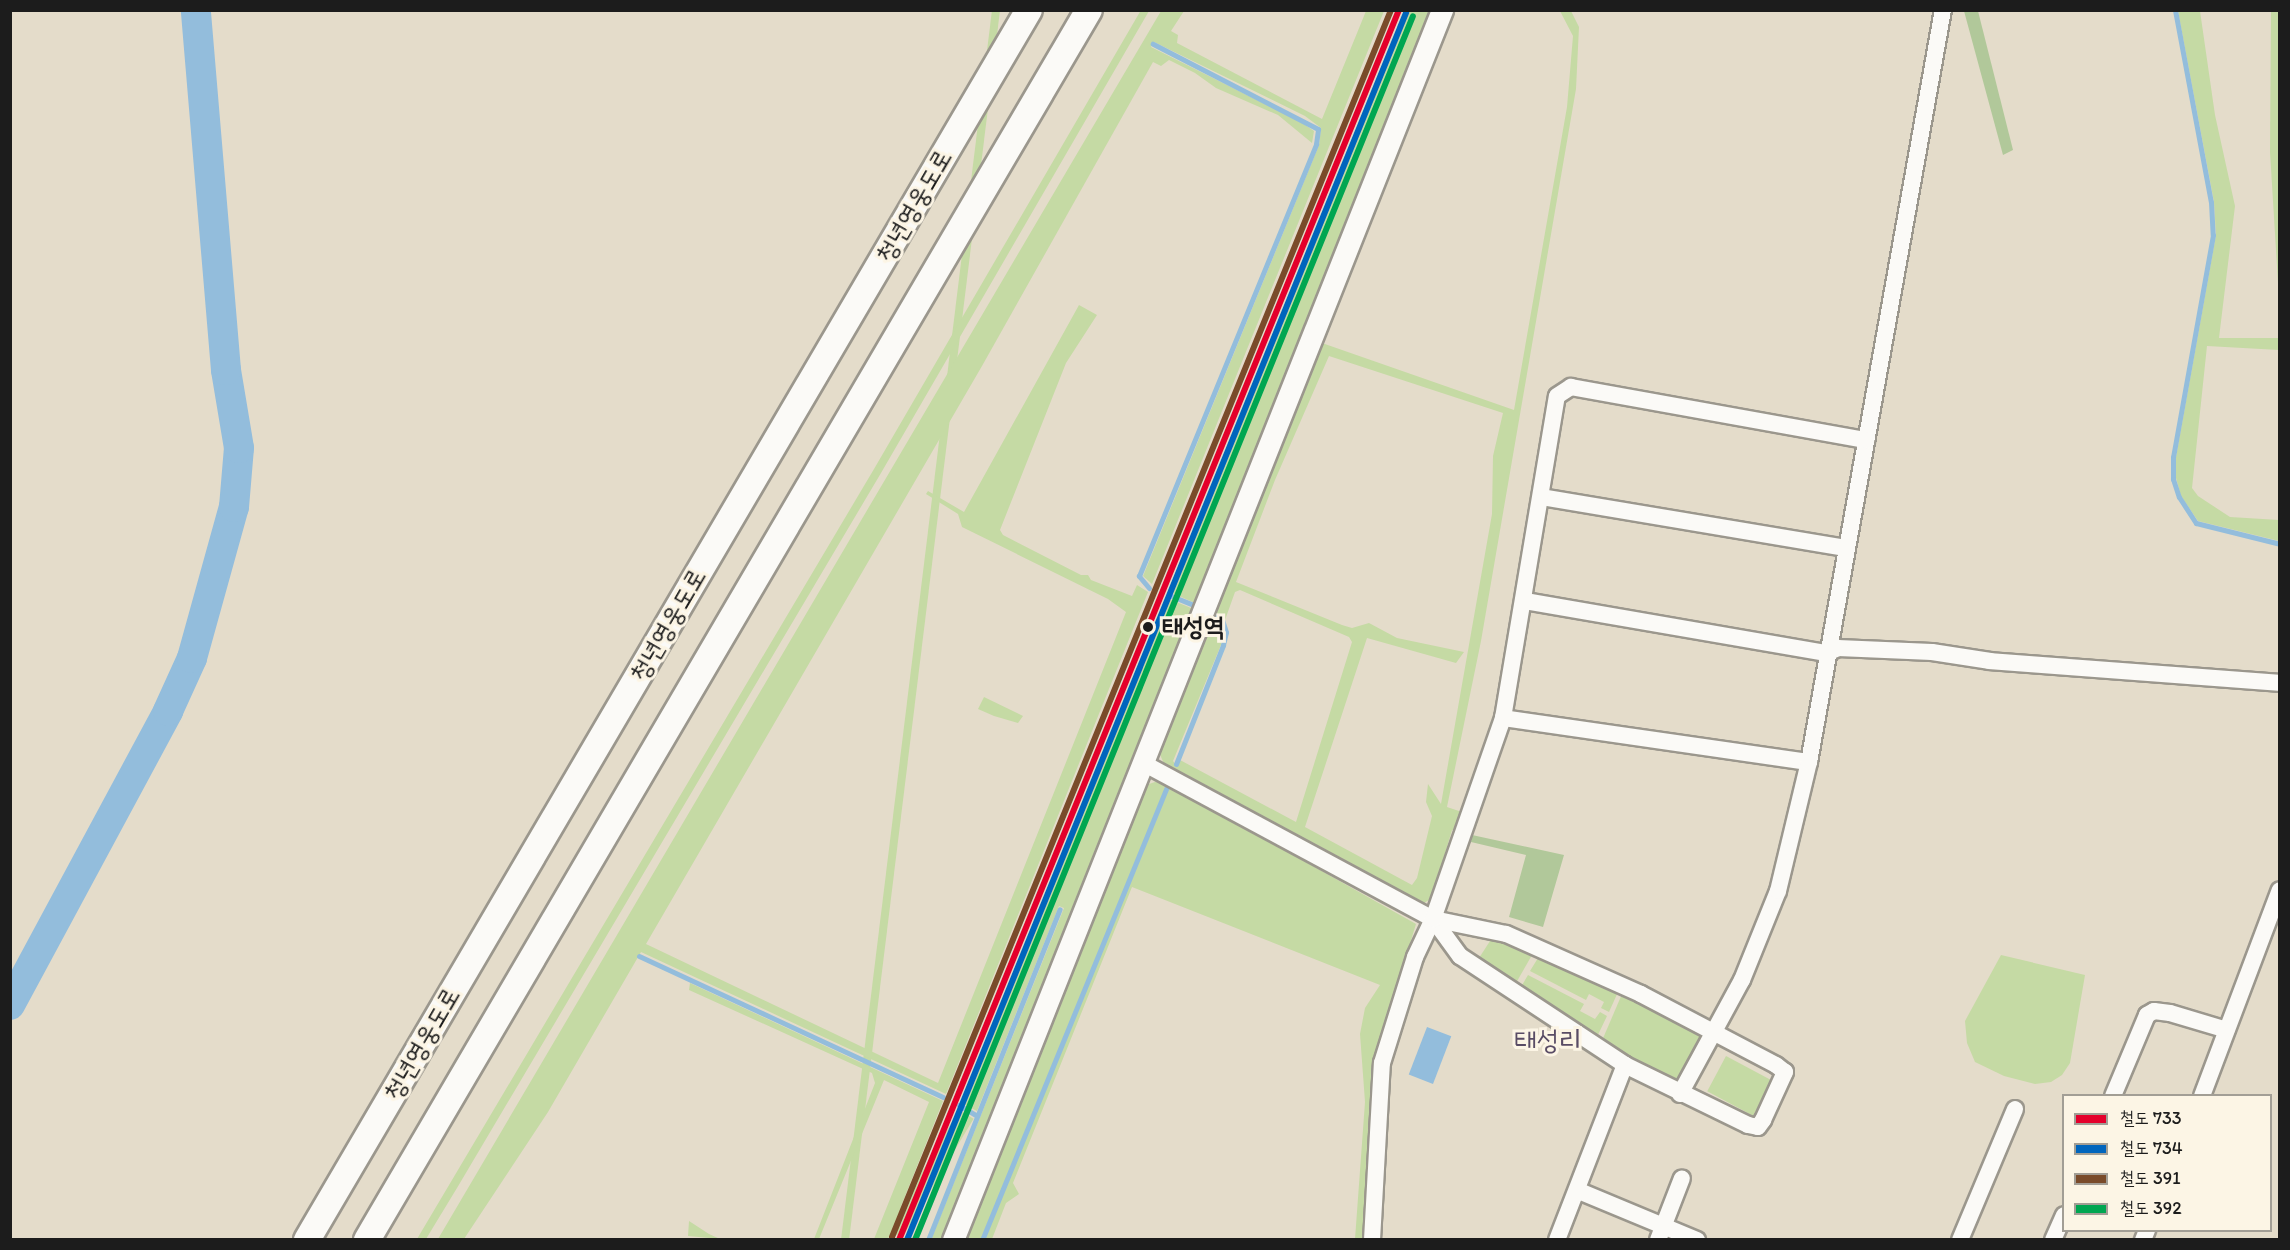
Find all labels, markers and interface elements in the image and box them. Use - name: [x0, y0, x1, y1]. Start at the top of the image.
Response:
- street label: 청년영웅도로: [869, 144, 959, 268]
- street label: 청년영웅도로: [623, 563, 713, 687]
- place label: 태성역: [1162, 611, 1225, 643]
- marker: 태성역: [1139, 618, 1157, 636]
- street label: 청년영웅도로: [377, 982, 467, 1106]
- district label: 태성리: [1514, 1022, 1582, 1056]
- legend: [2062, 1094, 2272, 1232]
- text: 철도 733: [2120, 1107, 2182, 1129]
- text: 철도 734: [2120, 1137, 2183, 1159]
- text: 철도 391: [2120, 1167, 2181, 1189]
- text: 철도 392: [2120, 1197, 2182, 1219]

